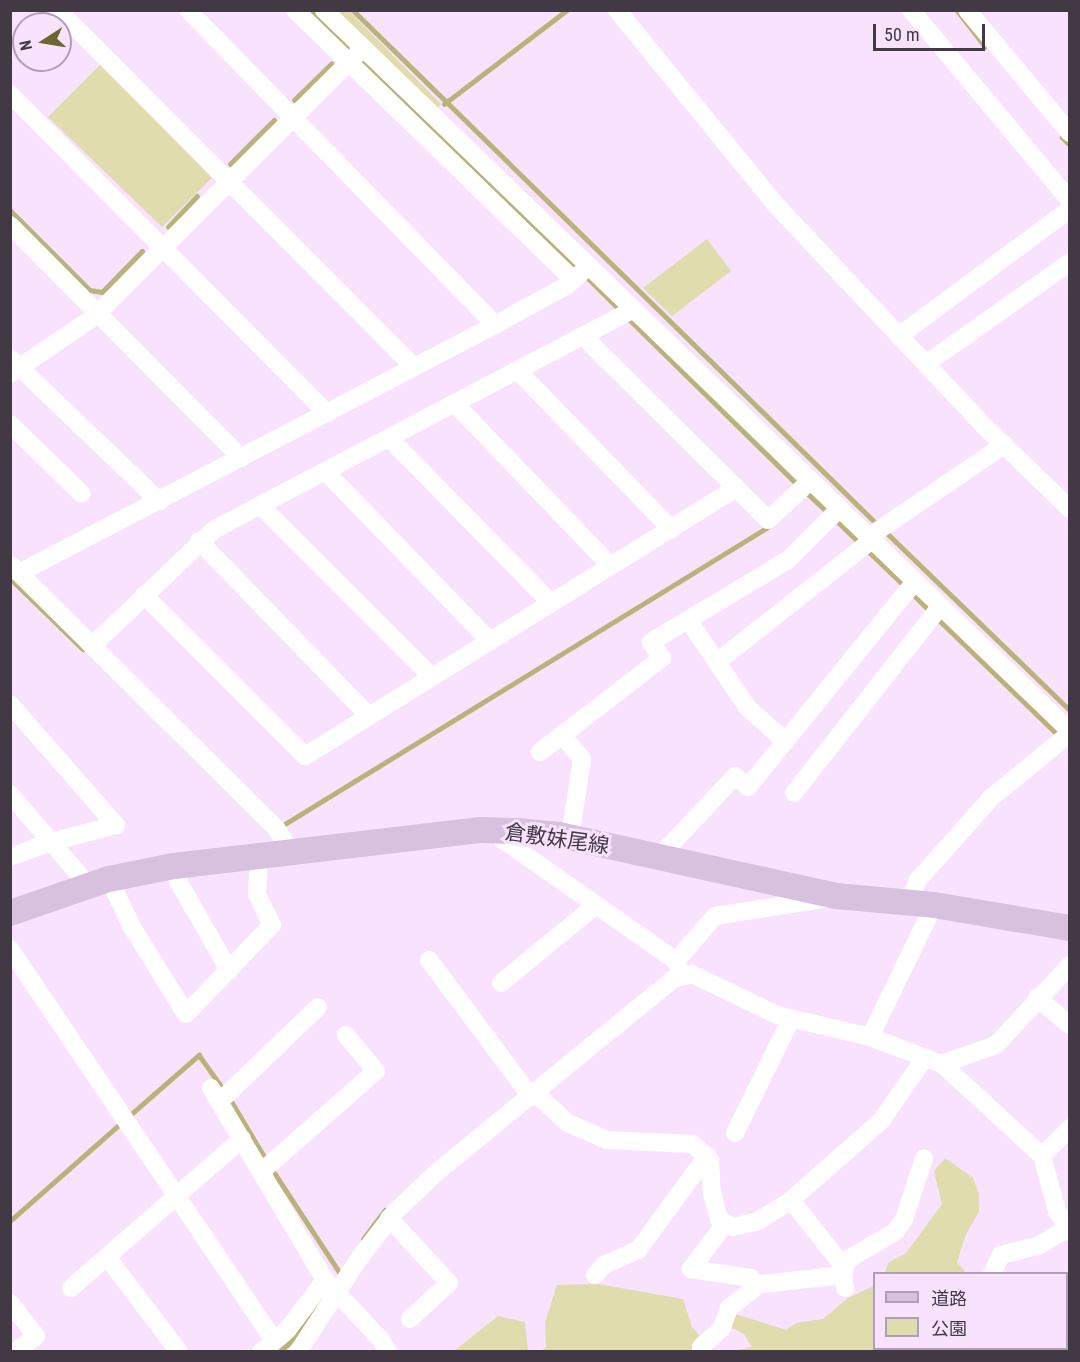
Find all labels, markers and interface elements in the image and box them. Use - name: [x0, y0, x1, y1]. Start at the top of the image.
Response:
- north arrow: [12, 12, 72, 72]
- scale bar: [876, 12, 988, 50]
- text: 50 m: [884, 24, 919, 45]
- text: N: [16, 39, 36, 52]
- street label: 倉敷妹尾線: [503, 819, 611, 859]
- legend: [873, 1272, 1068, 1350]
- text: 道路: [931, 1288, 967, 1309]
- text: 公園: [931, 1318, 967, 1339]

